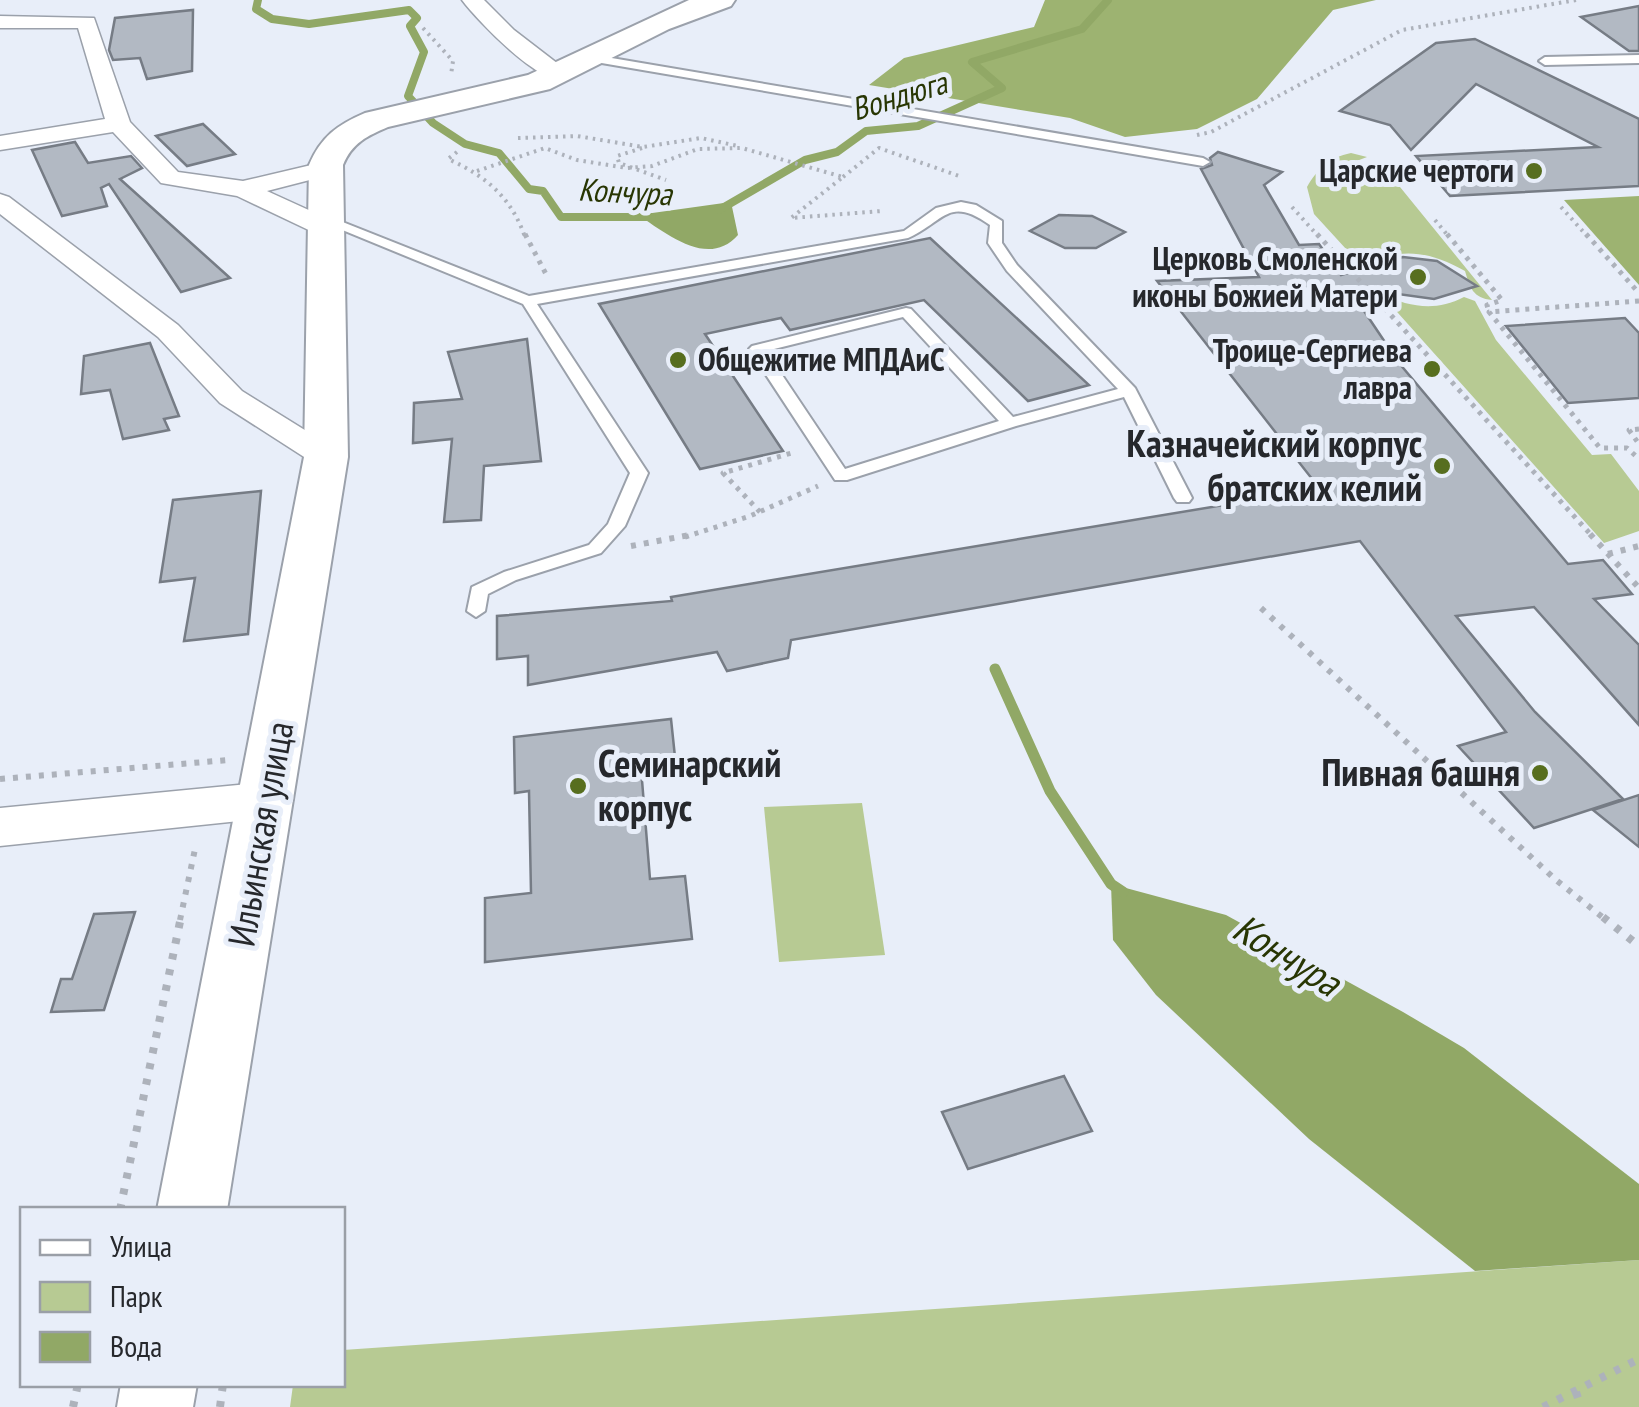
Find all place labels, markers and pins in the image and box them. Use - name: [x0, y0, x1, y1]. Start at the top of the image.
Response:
- place label: Царские чертоги: [1319, 149, 1514, 191]
- marker: Царские чертоги: [1523, 160, 1545, 182]
- place label: Церковь Смоленской иконы Божией Матери: [1132, 237, 1398, 316]
- marker: Церковь Смоленской иконы Божией Матери: [1407, 266, 1429, 288]
- place label: Троице-Сергиева лавра: [1213, 329, 1412, 408]
- place label: Общежитие МПДАиС: [698, 338, 945, 380]
- marker: Общежитие МПДАиС: [667, 349, 689, 371]
- marker: Троице-Сергиева лавра: [1421, 358, 1443, 380]
- place label: Казначейский корпус братских келий: [1126, 418, 1422, 511]
- marker: Казначейский корпус братских келий: [1431, 455, 1453, 477]
- place label: Семинарский корпус: [598, 738, 781, 831]
- place label: Пивная башня: [1321, 747, 1520, 796]
- marker: Пивная башня: [1529, 762, 1551, 784]
- marker: Семинарский корпус: [567, 775, 589, 797]

